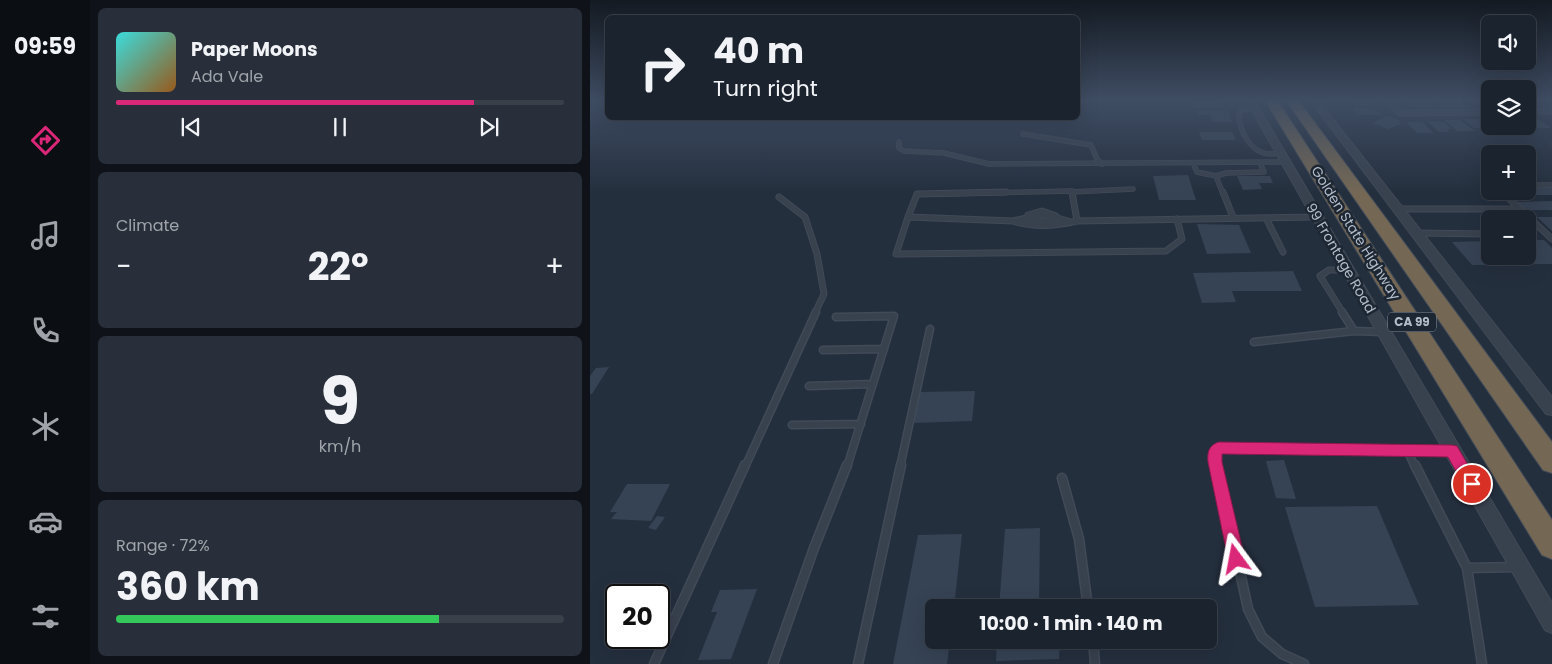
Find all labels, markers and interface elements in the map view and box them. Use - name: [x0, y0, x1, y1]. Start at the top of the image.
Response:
- map controls: [1481, 15, 1536, 265]
- button: sound: [1481, 15, 1536, 70]
- text: 40 m: [713, 26, 804, 75]
- text: 09:59: [14, 31, 76, 62]
- icon: right: [630, 35, 695, 100]
- text: Paper Moons: [191, 36, 318, 63]
- text: Ada Vale: [191, 65, 263, 88]
- text: Turn right: [713, 73, 818, 104]
- button: layers: [1481, 80, 1536, 135]
- icon: previous: [177, 113, 205, 141]
- icon: pause: [326, 113, 354, 141]
- icon: next: [475, 113, 503, 141]
- icon: directions: [28, 123, 63, 158]
- button: +: [1481, 145, 1536, 200]
- street label: Golden State Highway: [1307, 162, 1406, 304]
- street label: 99 Frontage Road: [1301, 199, 1381, 317]
- button: −: [1481, 210, 1536, 265]
- text: Climate: [116, 214, 179, 237]
- icon: music: [28, 218, 63, 253]
- text: 22°: [308, 240, 369, 293]
- text: −: [116, 247, 131, 286]
- text: +: [545, 247, 564, 286]
- icon: phone: [28, 313, 63, 348]
- road number: CA 99: [1388, 313, 1436, 332]
- text: 9: [320, 356, 360, 447]
- icon: climate: [28, 409, 63, 444]
- text: km/h: [319, 435, 361, 458]
- pin: [1451, 463, 1493, 505]
- icon: arrive: [1458, 470, 1486, 498]
- icon: car: [28, 504, 63, 539]
- position arrow: [1209, 532, 1261, 584]
- text: Range · 72%: [116, 534, 210, 557]
- text: 360 km: [116, 560, 260, 613]
- speed limit sign: 20: [605, 584, 670, 649]
- icon: filters: [28, 599, 63, 634]
- text: 10:00 · 1 min · 140 m: [979, 610, 1163, 637]

